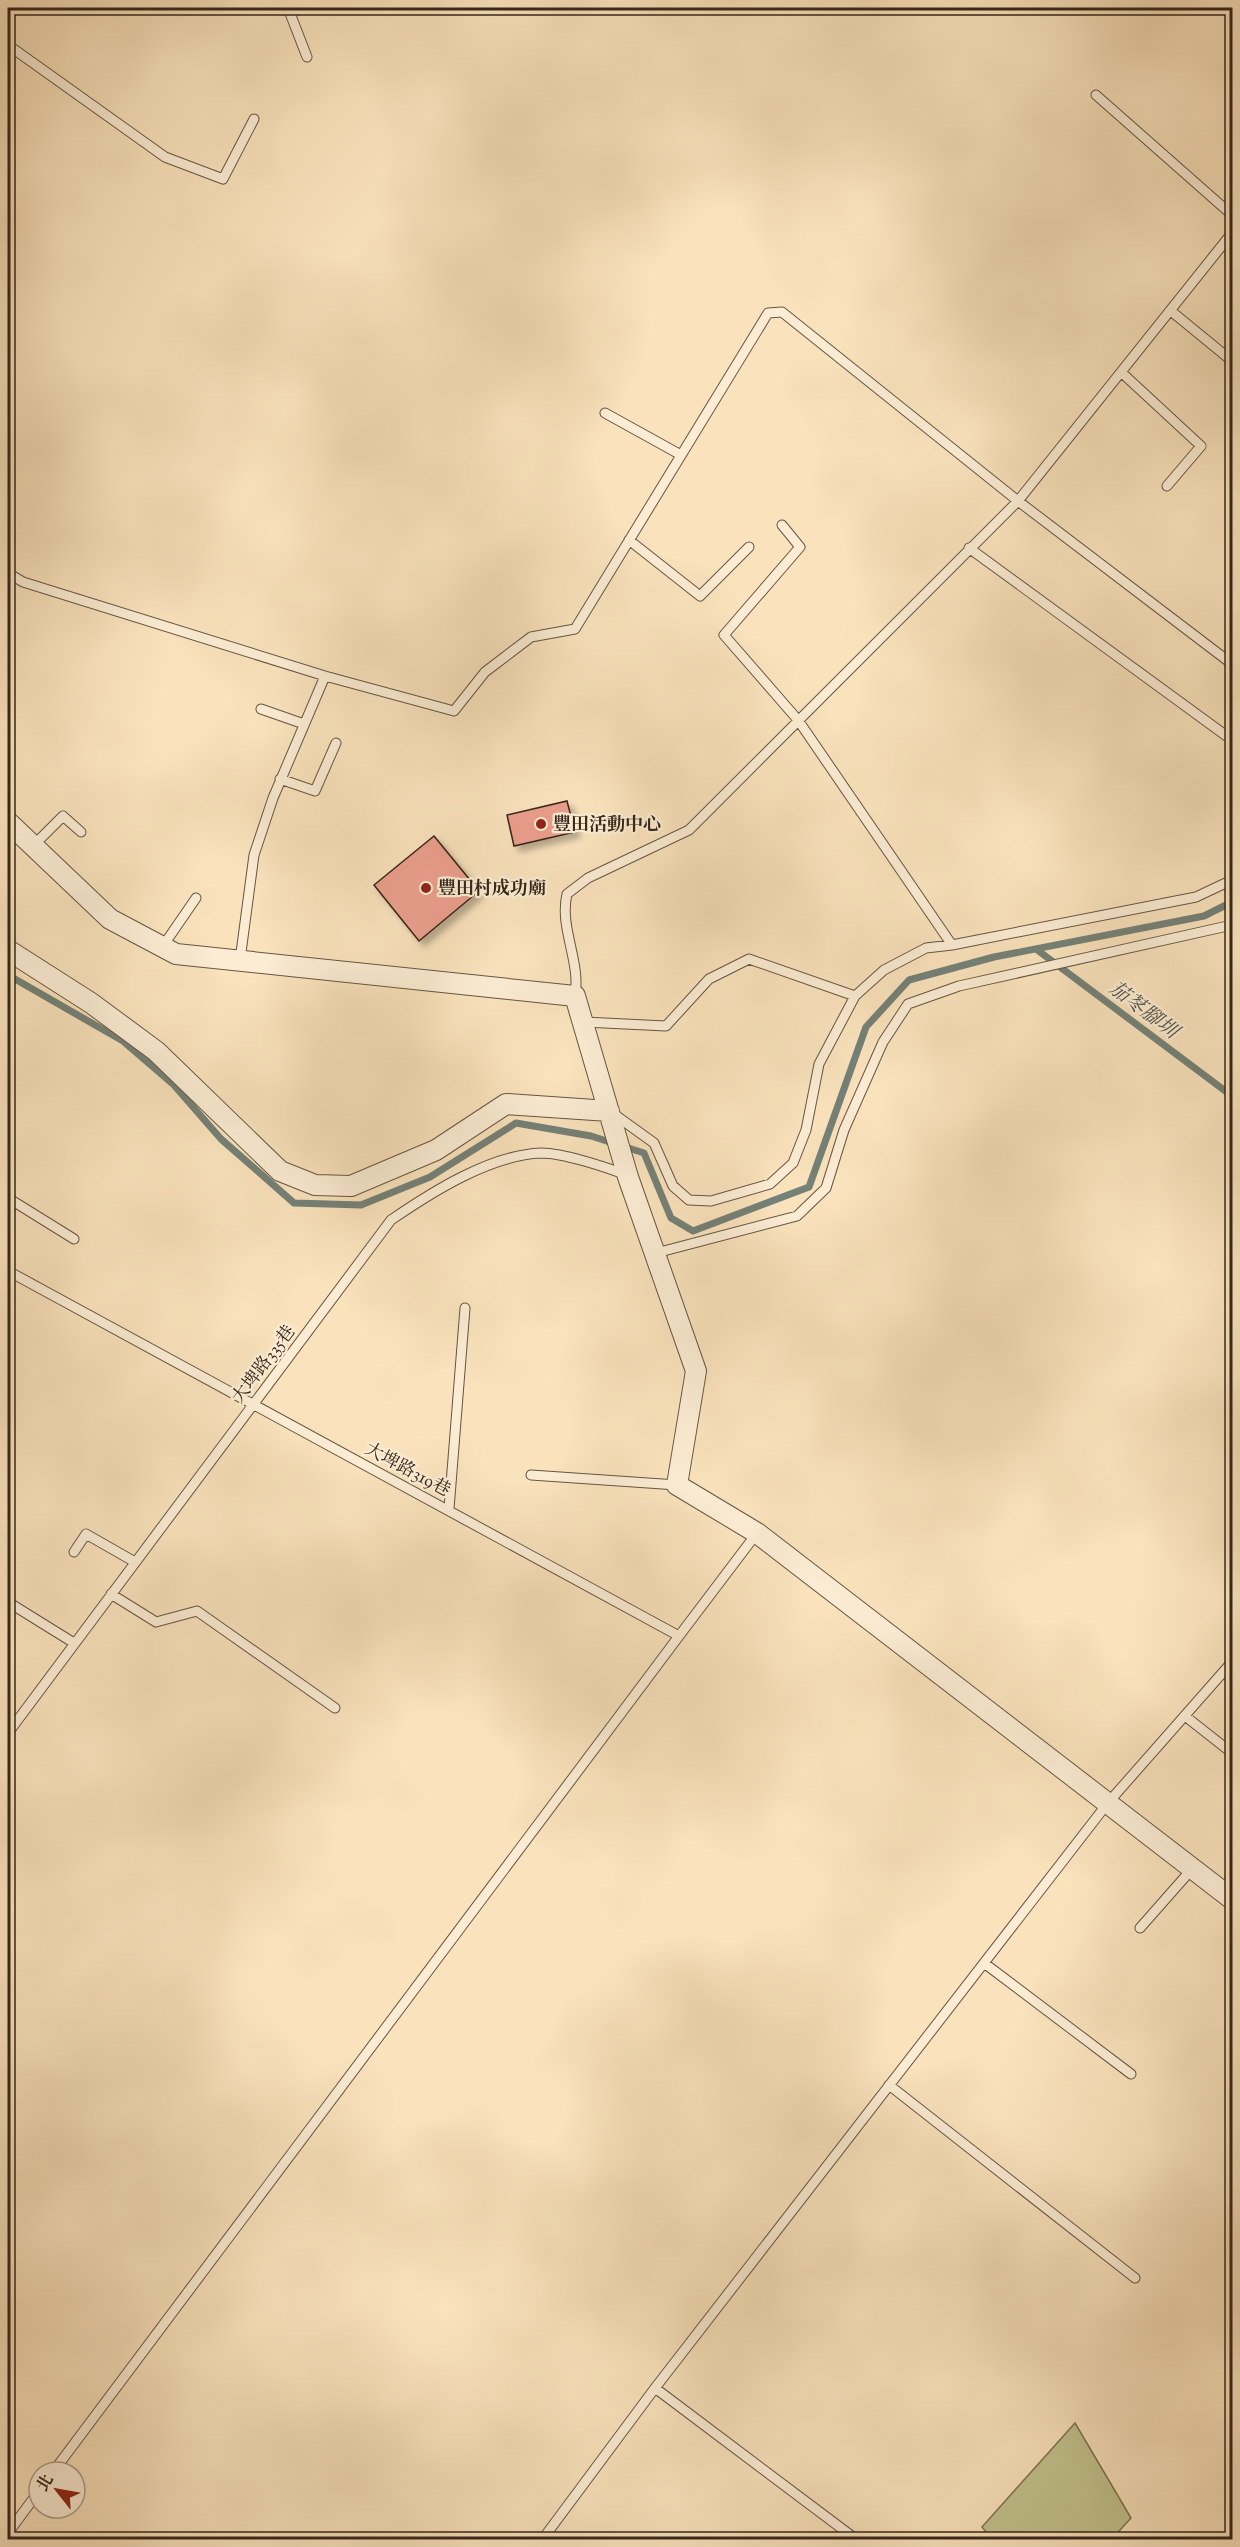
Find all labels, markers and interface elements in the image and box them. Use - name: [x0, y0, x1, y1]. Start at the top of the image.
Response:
- place label: 豐田活動中心: [553, 813, 661, 839]
- marker: 豐田活動中心: [534, 817, 548, 831]
- place label: 豐田村成功廟: [438, 877, 546, 903]
- marker: 豐田村成功廟: [419, 881, 433, 895]
- water label: 茄苳腳圳: [1102, 975, 1186, 1048]
- street label: 大埤路335巷: [226, 1320, 303, 1410]
- street label: 大埤路319巷: [359, 1437, 455, 1504]
- north arrow: [27, 2460, 87, 2520]
- text: 北: [32, 2471, 60, 2496]

